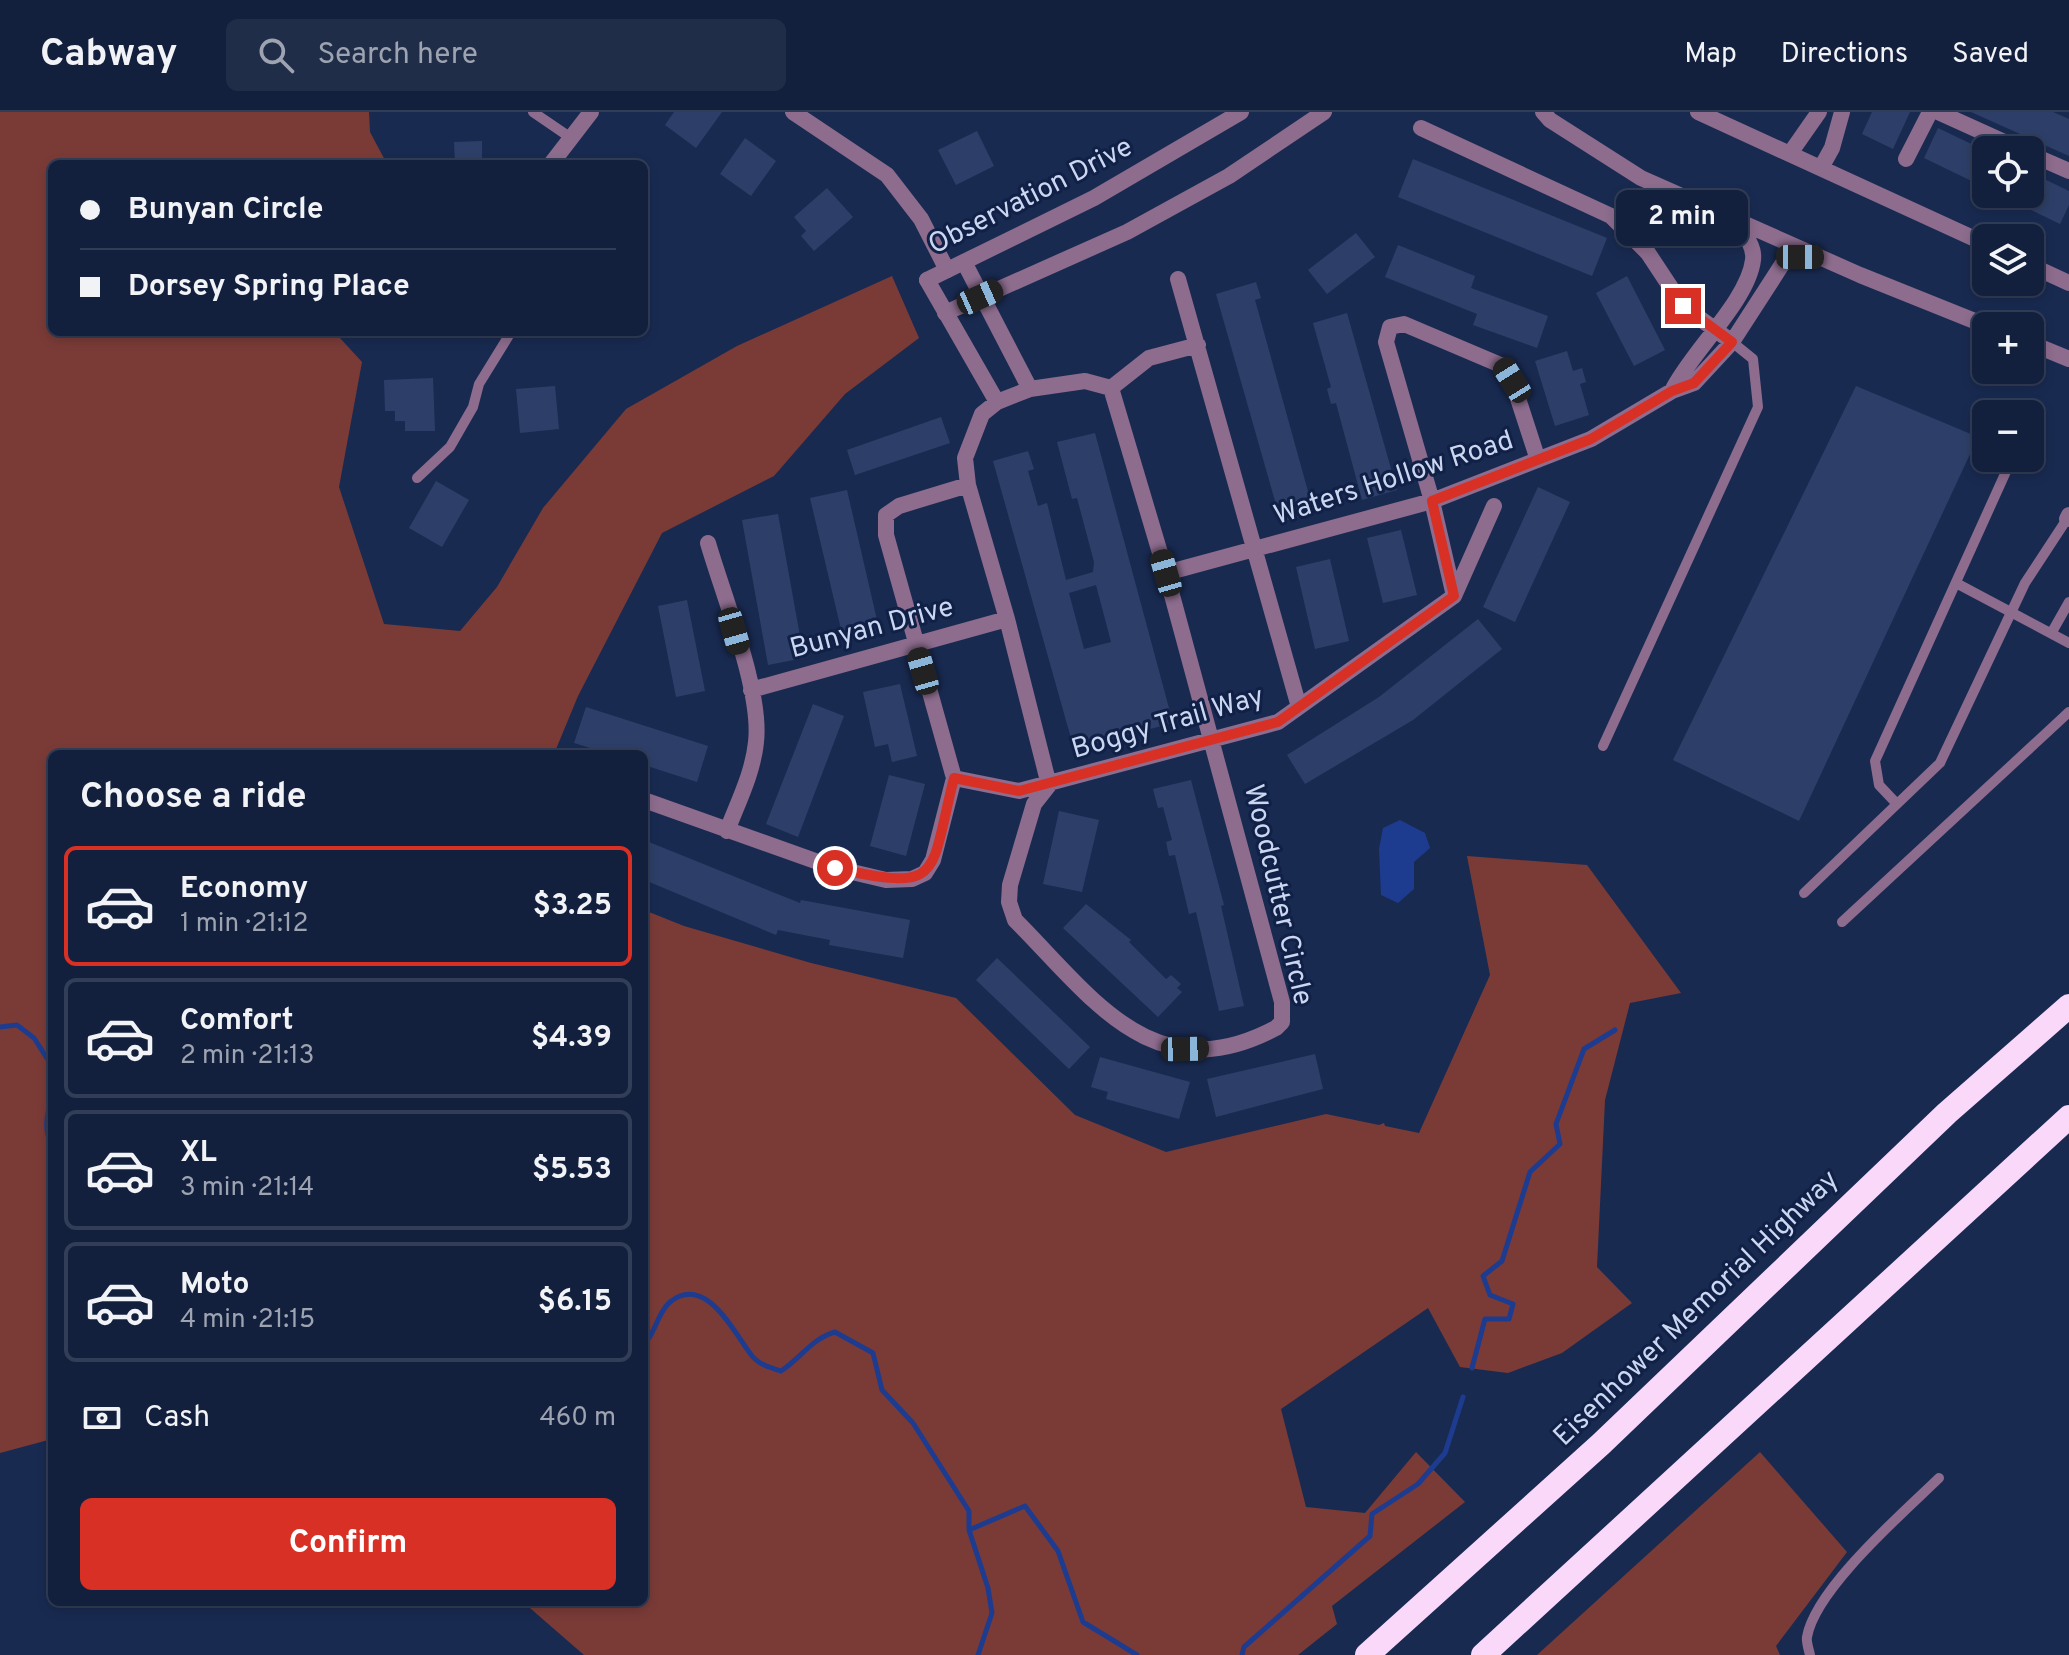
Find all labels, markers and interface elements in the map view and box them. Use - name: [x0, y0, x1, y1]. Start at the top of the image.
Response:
- search box: [226, 19, 786, 91]
- text: Cabway: [40, 31, 178, 80]
- icon: search: [254, 33, 298, 77]
- text: Search here: [318, 37, 478, 74]
- text: Map: [1684, 37, 1737, 73]
- text: Directions: [1781, 37, 1908, 73]
- text: Saved: [1952, 37, 2029, 73]
- street label: Observation Drive: [923, 130, 1139, 264]
- map controls: [1972, 136, 2044, 472]
- button: locate: [1972, 136, 2044, 208]
- callout: 2 min: [1617, 190, 1749, 246]
- text: Bunyan Circle: [128, 192, 324, 229]
- text: 2 min: [1648, 201, 1716, 234]
- button: layers: [1972, 224, 2044, 296]
- car: [1776, 245, 1824, 269]
- text: Dorsey Spring Place: [128, 269, 410, 306]
- car: [953, 276, 1007, 318]
- route end: [1665, 288, 1701, 324]
- button: +: [1972, 312, 2044, 384]
- car: [1489, 353, 1535, 407]
- button: −: [1972, 400, 2044, 472]
- street label: Waters Hollow Road: [1270, 423, 1518, 535]
- car: [1148, 547, 1184, 599]
- street label: Bunyan Drive: [786, 590, 958, 668]
- car: [716, 605, 752, 657]
- car: [905, 645, 941, 697]
- street label: Boggy Trail Way: [1068, 679, 1268, 769]
- text: Choose a ride: [80, 775, 306, 821]
- street label: Woodcutter Circle: [1234, 781, 1320, 1009]
- route start: [817, 850, 853, 886]
- icon: car: [84, 870, 156, 942]
- text: Economy: [180, 871, 308, 908]
- text: $3.25: [533, 888, 612, 925]
- text: 1 min · 21:12: [180, 908, 308, 941]
- icon: car: [84, 1002, 156, 1074]
- text: Comfort: [180, 1003, 293, 1040]
- text: $4.39: [531, 1020, 612, 1057]
- car: [1161, 1037, 1209, 1061]
- text: 2 min · 21:13: [180, 1040, 314, 1073]
- icon: car: [84, 1134, 156, 1206]
- text: XL: [180, 1135, 217, 1172]
- text: $5.53: [532, 1152, 612, 1189]
- street label: Eisenhower Memorial Highway: [1547, 1163, 1847, 1455]
- text: 3 min · 21:14: [180, 1172, 314, 1205]
- icon: car: [84, 1266, 156, 1338]
- text: Moto: [180, 1267, 250, 1304]
- text: $6.15: [538, 1284, 612, 1321]
- text: 4 min · 21:15: [180, 1304, 315, 1337]
- icon: cash: [80, 1396, 124, 1440]
- text: Cash: [144, 1400, 210, 1437]
- text: 460 m: [540, 1402, 616, 1435]
- button: Confirm: [80, 1498, 616, 1590]

